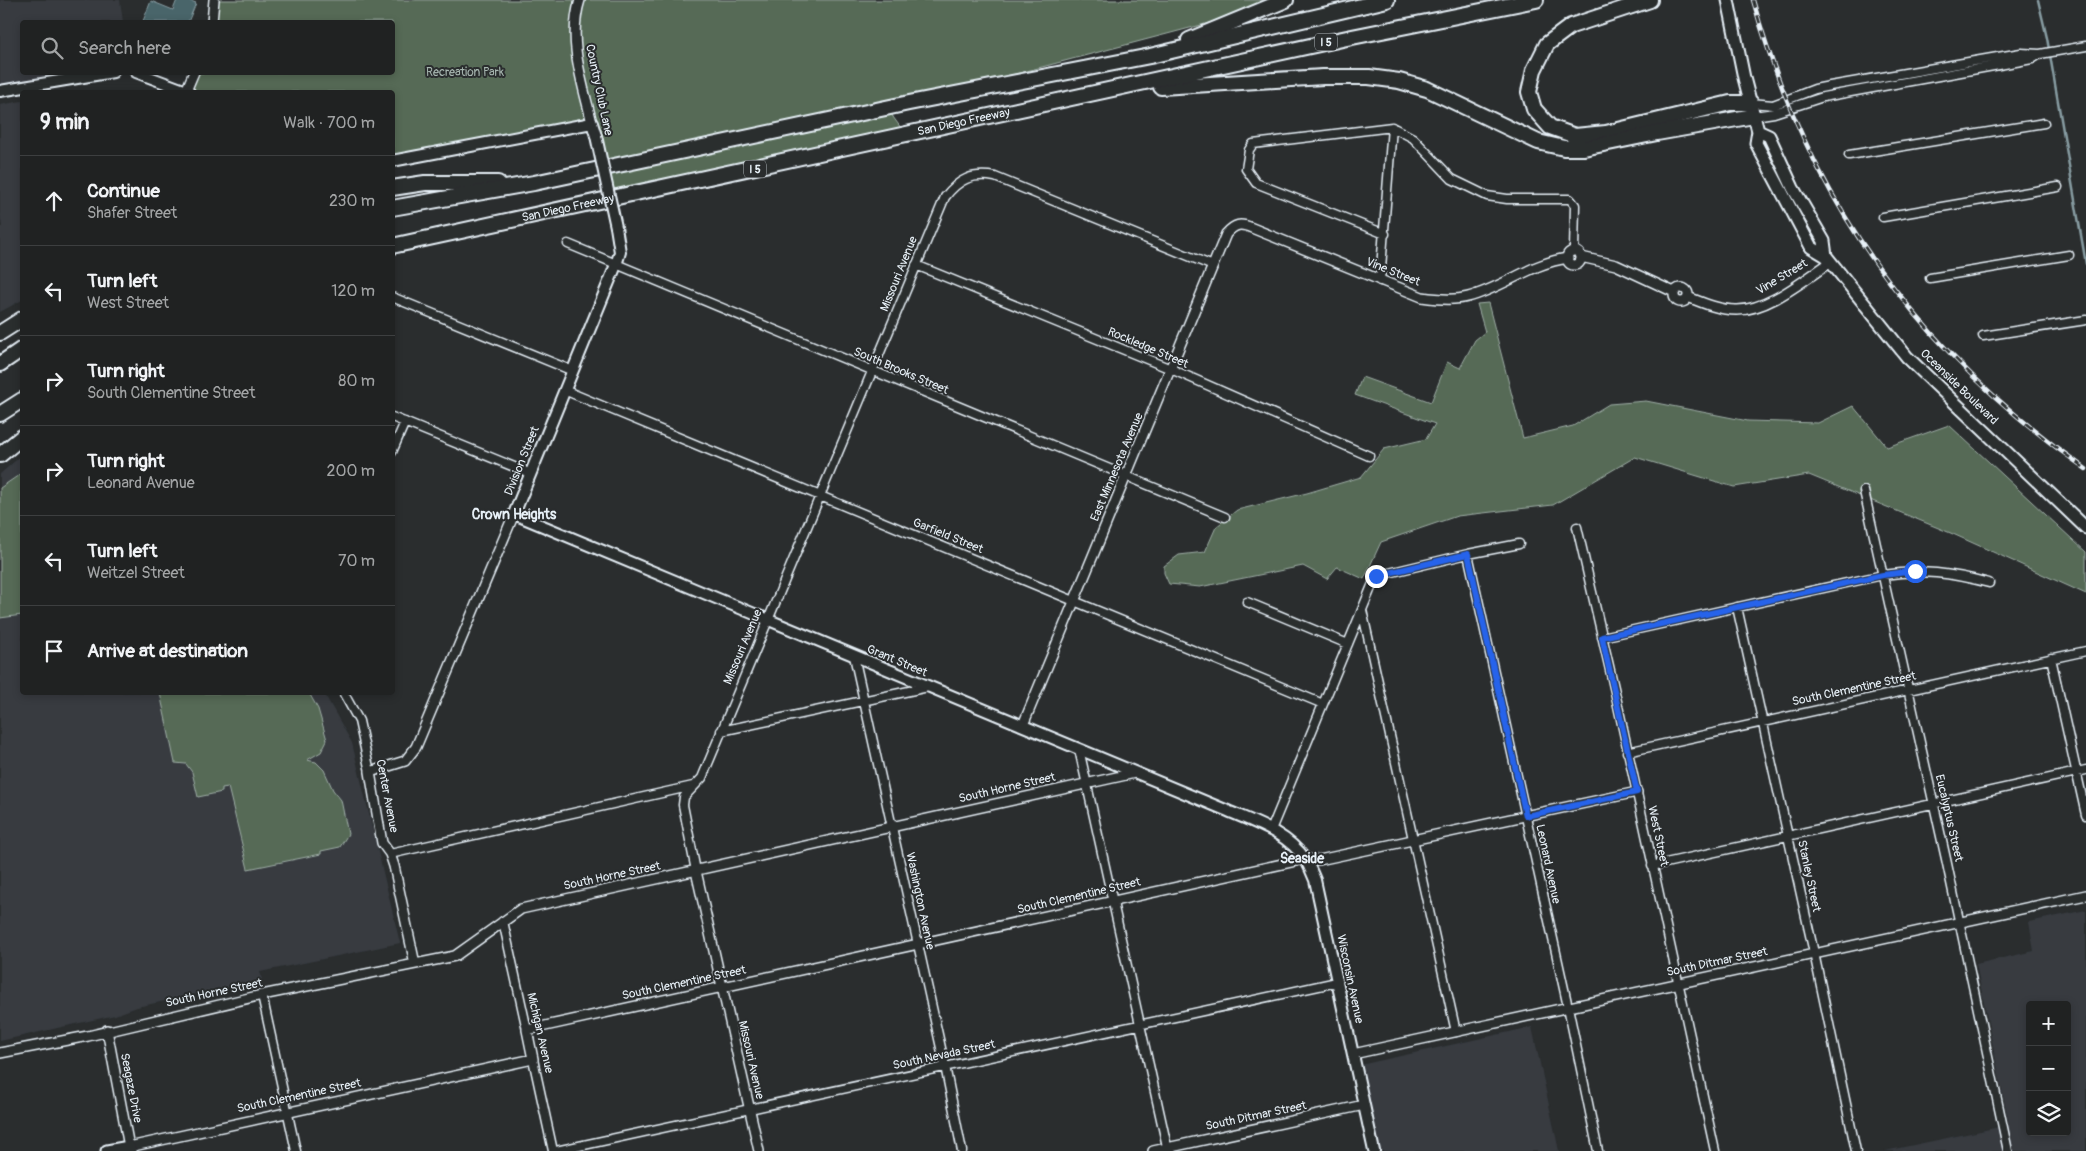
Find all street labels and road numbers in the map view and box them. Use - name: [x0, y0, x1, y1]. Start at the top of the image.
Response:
- road number: I 5: [1315, 34, 1337, 51]
- street label: Country Club Lane: [582, 43, 616, 137]
- street label: San Diego Freeway: [916, 104, 1011, 139]
- road number: I 5: [744, 160, 766, 178]
- street label: San Diego Freeway: [520, 190, 616, 225]
- street label: Missouri Avenue: [877, 234, 921, 314]
- street label: Vine Street: [1364, 254, 1422, 290]
- street label: Vine Street: [1754, 256, 1810, 298]
- street label: Rockledge Street: [1105, 324, 1191, 372]
- street label: South Brooks Street: [851, 344, 951, 398]
- street label: Oceanside Boulevard: [1917, 346, 2001, 428]
- street label: East Minnesota Avenue: [1087, 410, 1147, 524]
- street label: Division Street: [501, 424, 543, 498]
- street label: Garfield Street: [911, 515, 986, 557]
- street label: Missouri Avenue: [720, 607, 766, 687]
- street label: Grant Street: [865, 642, 930, 680]
- street label: South Clementine Street: [1791, 669, 1917, 709]
- street label: Center Avenue: [373, 758, 401, 834]
- street label: South Horne Street: [957, 770, 1057, 806]
- street label: Eucalyptus Street: [1932, 773, 1966, 863]
- street label: West Street: [1644, 804, 1672, 868]
- street label: Leonard Avenue: [1532, 823, 1564, 905]
- street label: Stanley Street: [1794, 839, 1824, 913]
- street label: Washington Avenue: [902, 851, 938, 951]
- street label: South Horne Street: [562, 858, 662, 894]
- street label: South Clementine Street: [1016, 874, 1142, 918]
- street label: Wisconsin Avenue: [1333, 933, 1367, 1025]
- street label: South Ditmar Street: [1665, 944, 1769, 980]
- street label: South Clementine Street: [621, 963, 747, 1003]
- street label: South Horne Street: [164, 975, 264, 1011]
- street label: Michigan Avenue: [523, 991, 557, 1075]
- street label: Missouri Avenue: [735, 1019, 767, 1101]
- street label: South Nevada Street: [891, 1037, 997, 1073]
- street label: Seagaze Drive: [117, 1052, 145, 1124]
- street label: South Clementine Street: [236, 1076, 362, 1116]
- street label: South Ditmar Street: [1204, 1098, 1308, 1134]

